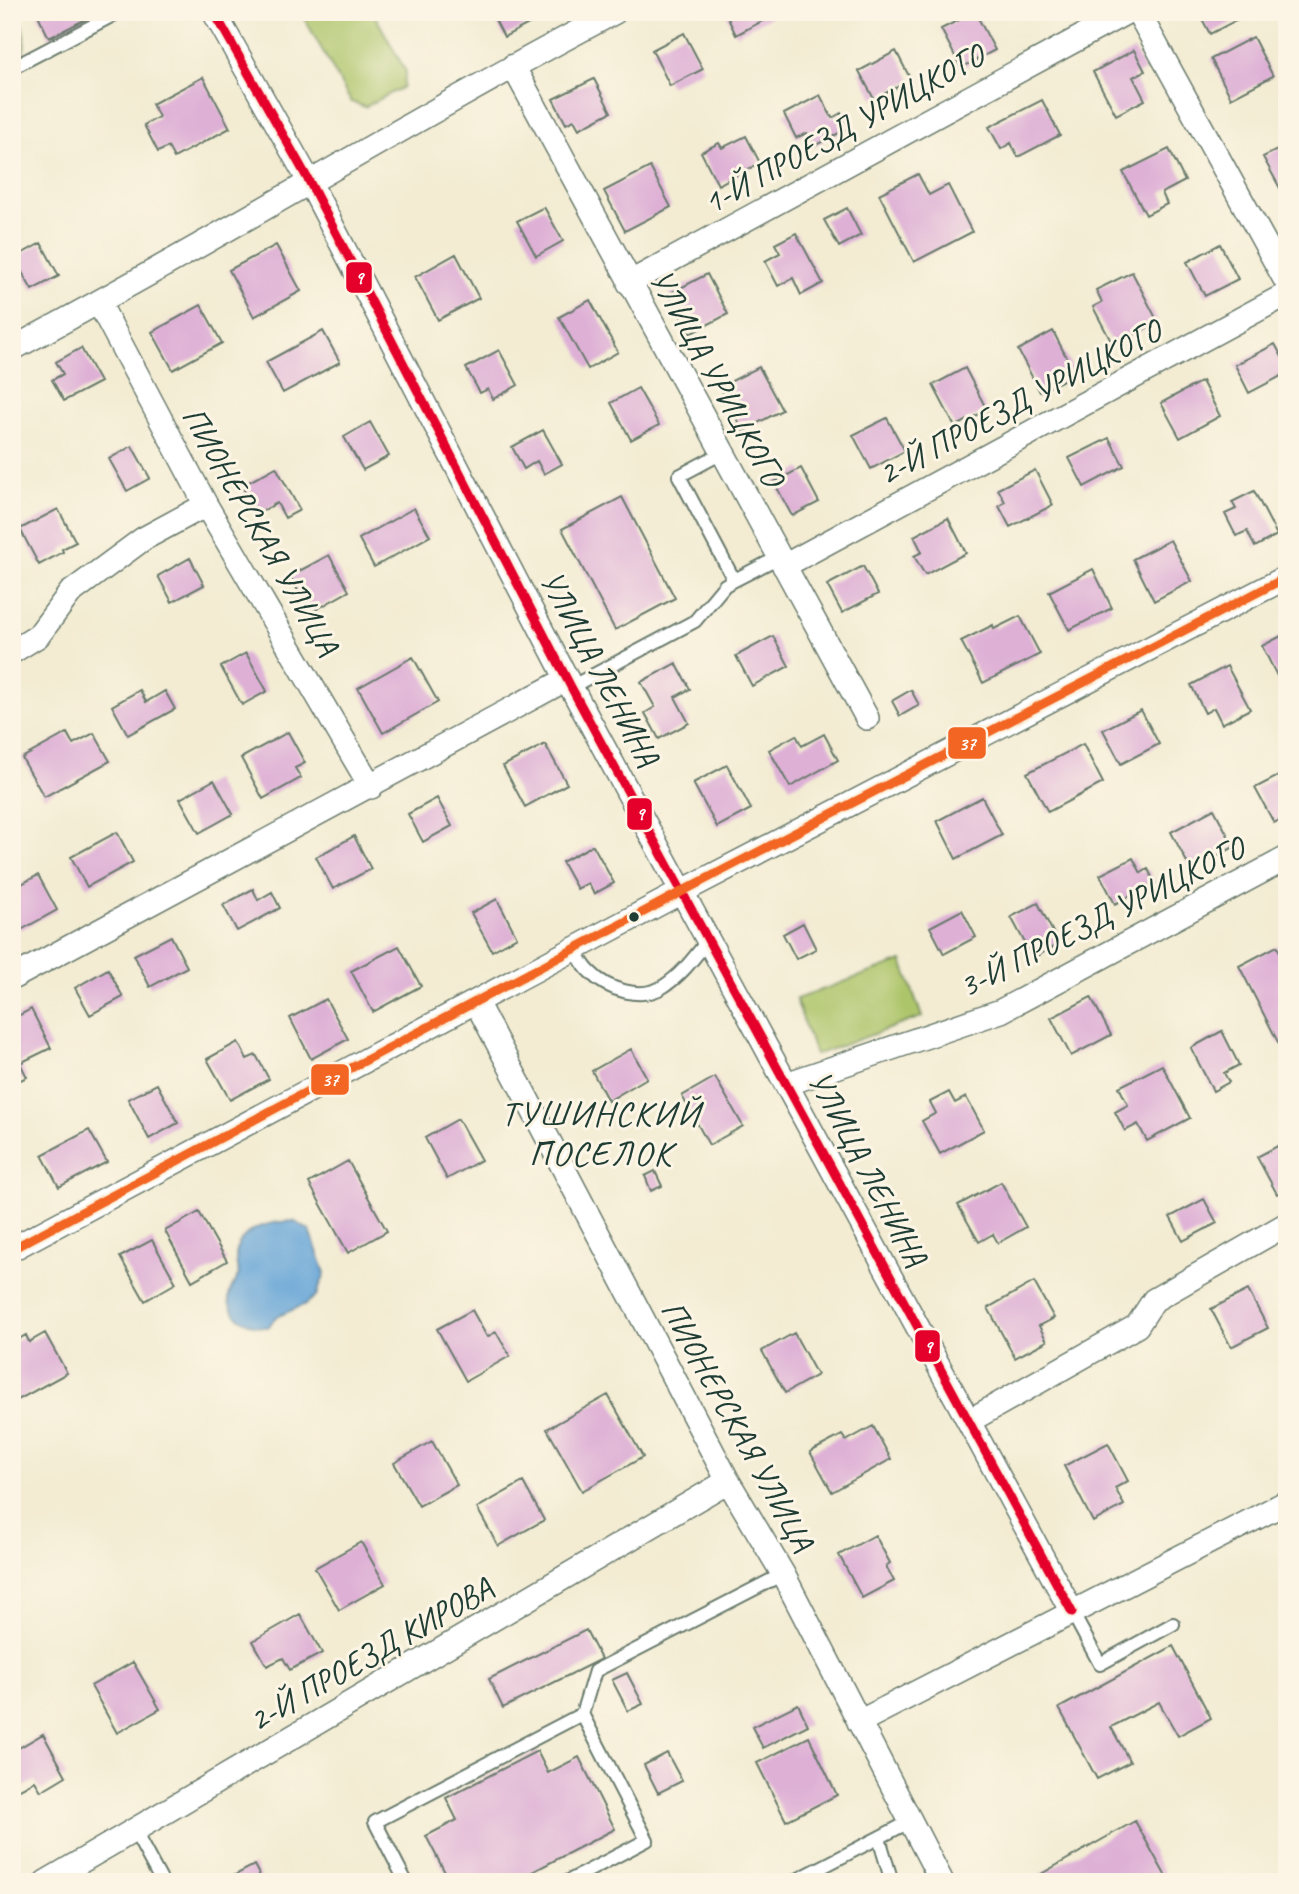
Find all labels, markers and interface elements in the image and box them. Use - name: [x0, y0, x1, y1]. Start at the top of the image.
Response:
- street label: 1-Й ПРОЕЗД УРИЦКОГО: [696, 33, 994, 223]
- line badge: 9: [345, 261, 373, 294]
- street label: УЛИЦА УРИЦКОГО: [640, 262, 796, 496]
- text: 9: [355, 266, 366, 290]
- street label: 2-Й ПРОЕЗД УРИЦКОГО: [871, 308, 1171, 494]
- street label: ПИОНЕРСКАЯ УЛИЦА: [173, 399, 350, 663]
- street label: УЛИЦА ЛЕНИНА: [531, 564, 670, 775]
- line badge: 37: [947, 726, 987, 760]
- text: 37: [958, 732, 978, 756]
- line badge: 9: [626, 797, 653, 831]
- text: 9: [636, 802, 647, 826]
- street label: 3-Й ПРОЕЗД УРИЦКОГО: [952, 825, 1254, 1007]
- unlabelled marker: [627, 910, 641, 924]
- line badge: 37: [310, 1063, 350, 1096]
- street label: УЛИЦА ЛЕНИНА: [799, 1064, 938, 1275]
- text: 37: [321, 1068, 341, 1092]
- district label: ТУШИНСКИЙ ПОСЕЛОК: [501, 1091, 705, 1176]
- street label: ПИОНЕРСКАЯ УЛИЦА: [652, 1293, 825, 1559]
- line badge: 9: [914, 1329, 941, 1363]
- text: 9: [924, 1335, 935, 1359]
- street label: 2-Й ПРОЕЗД КИРОВА: [241, 1566, 501, 1741]

